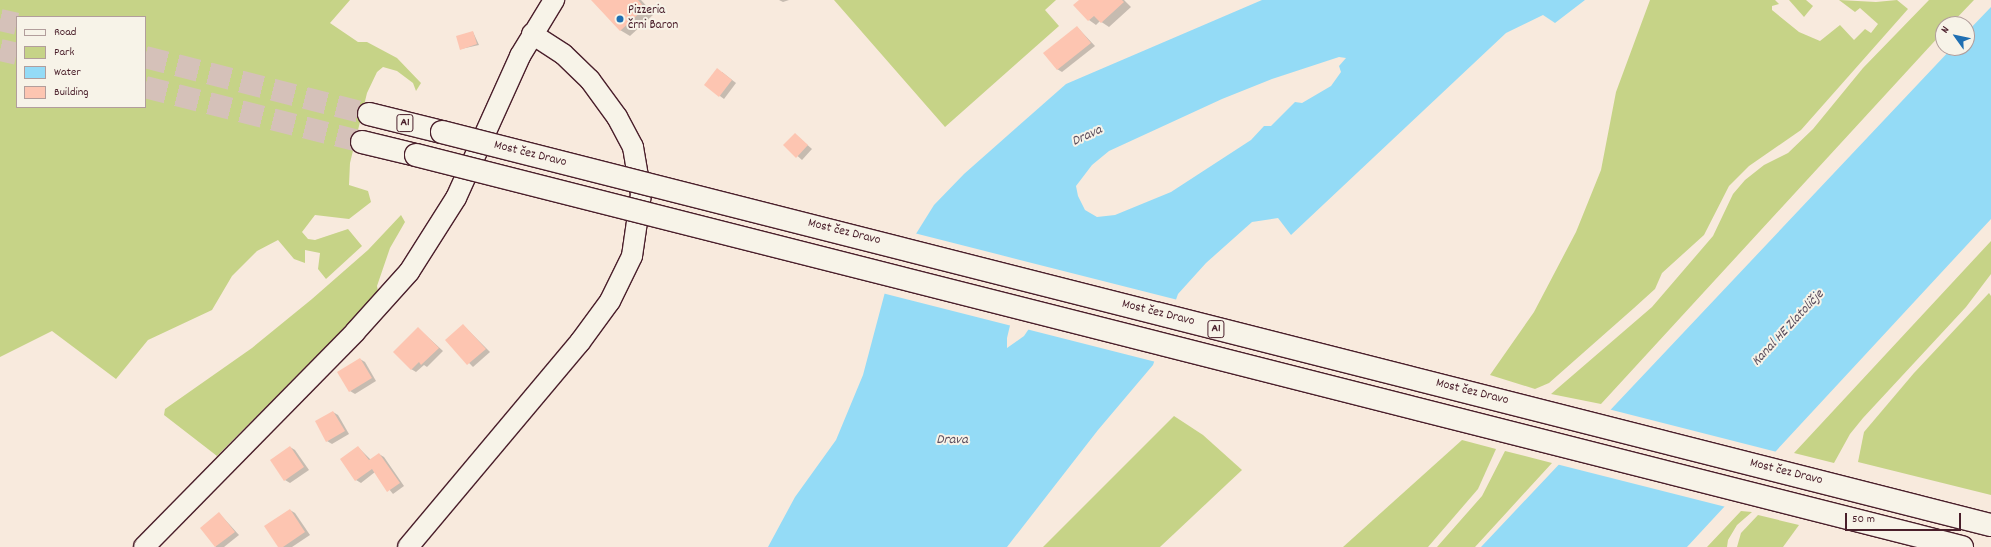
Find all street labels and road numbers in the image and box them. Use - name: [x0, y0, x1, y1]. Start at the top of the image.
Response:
- road number: A1: [396, 113, 414, 133]
- street label: Most čez Dravo: [492, 138, 568, 172]
- street label: Most čez Dravo: [806, 216, 882, 250]
- street label: Most čez Dravo: [1120, 297, 1196, 331]
- road number: A1: [1207, 319, 1225, 339]
- street label: Most čez Dravo: [1434, 376, 1510, 410]
- street label: Most čez Dravo: [1748, 456, 1824, 490]

